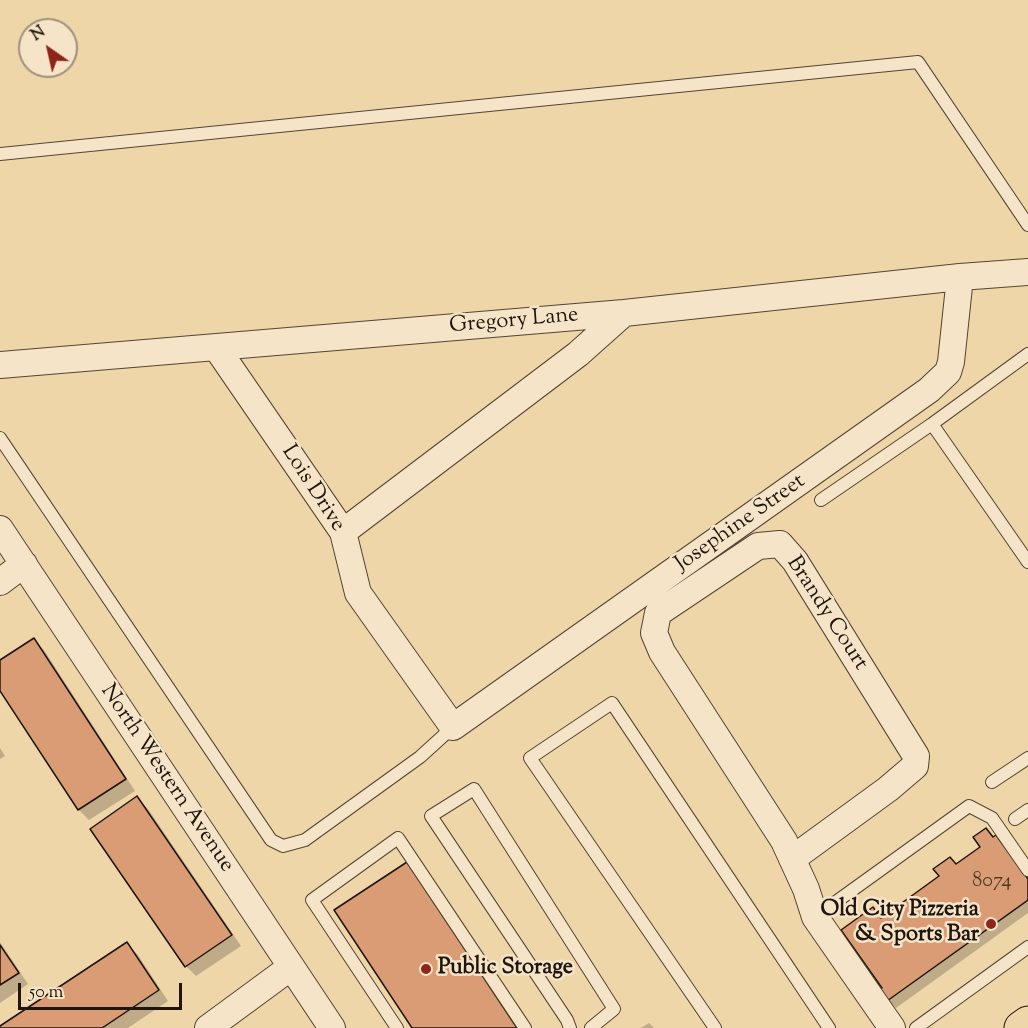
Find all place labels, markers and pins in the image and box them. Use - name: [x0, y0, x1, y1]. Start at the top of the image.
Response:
- place label: Old City Pizzeria & Sports Bar: [821, 898, 979, 950]
- marker: Old City Pizzeria & Sports Bar: [984, 917, 998, 931]
- place label: Public Storage: [438, 956, 573, 982]
- marker: Public Storage: [419, 962, 433, 976]

